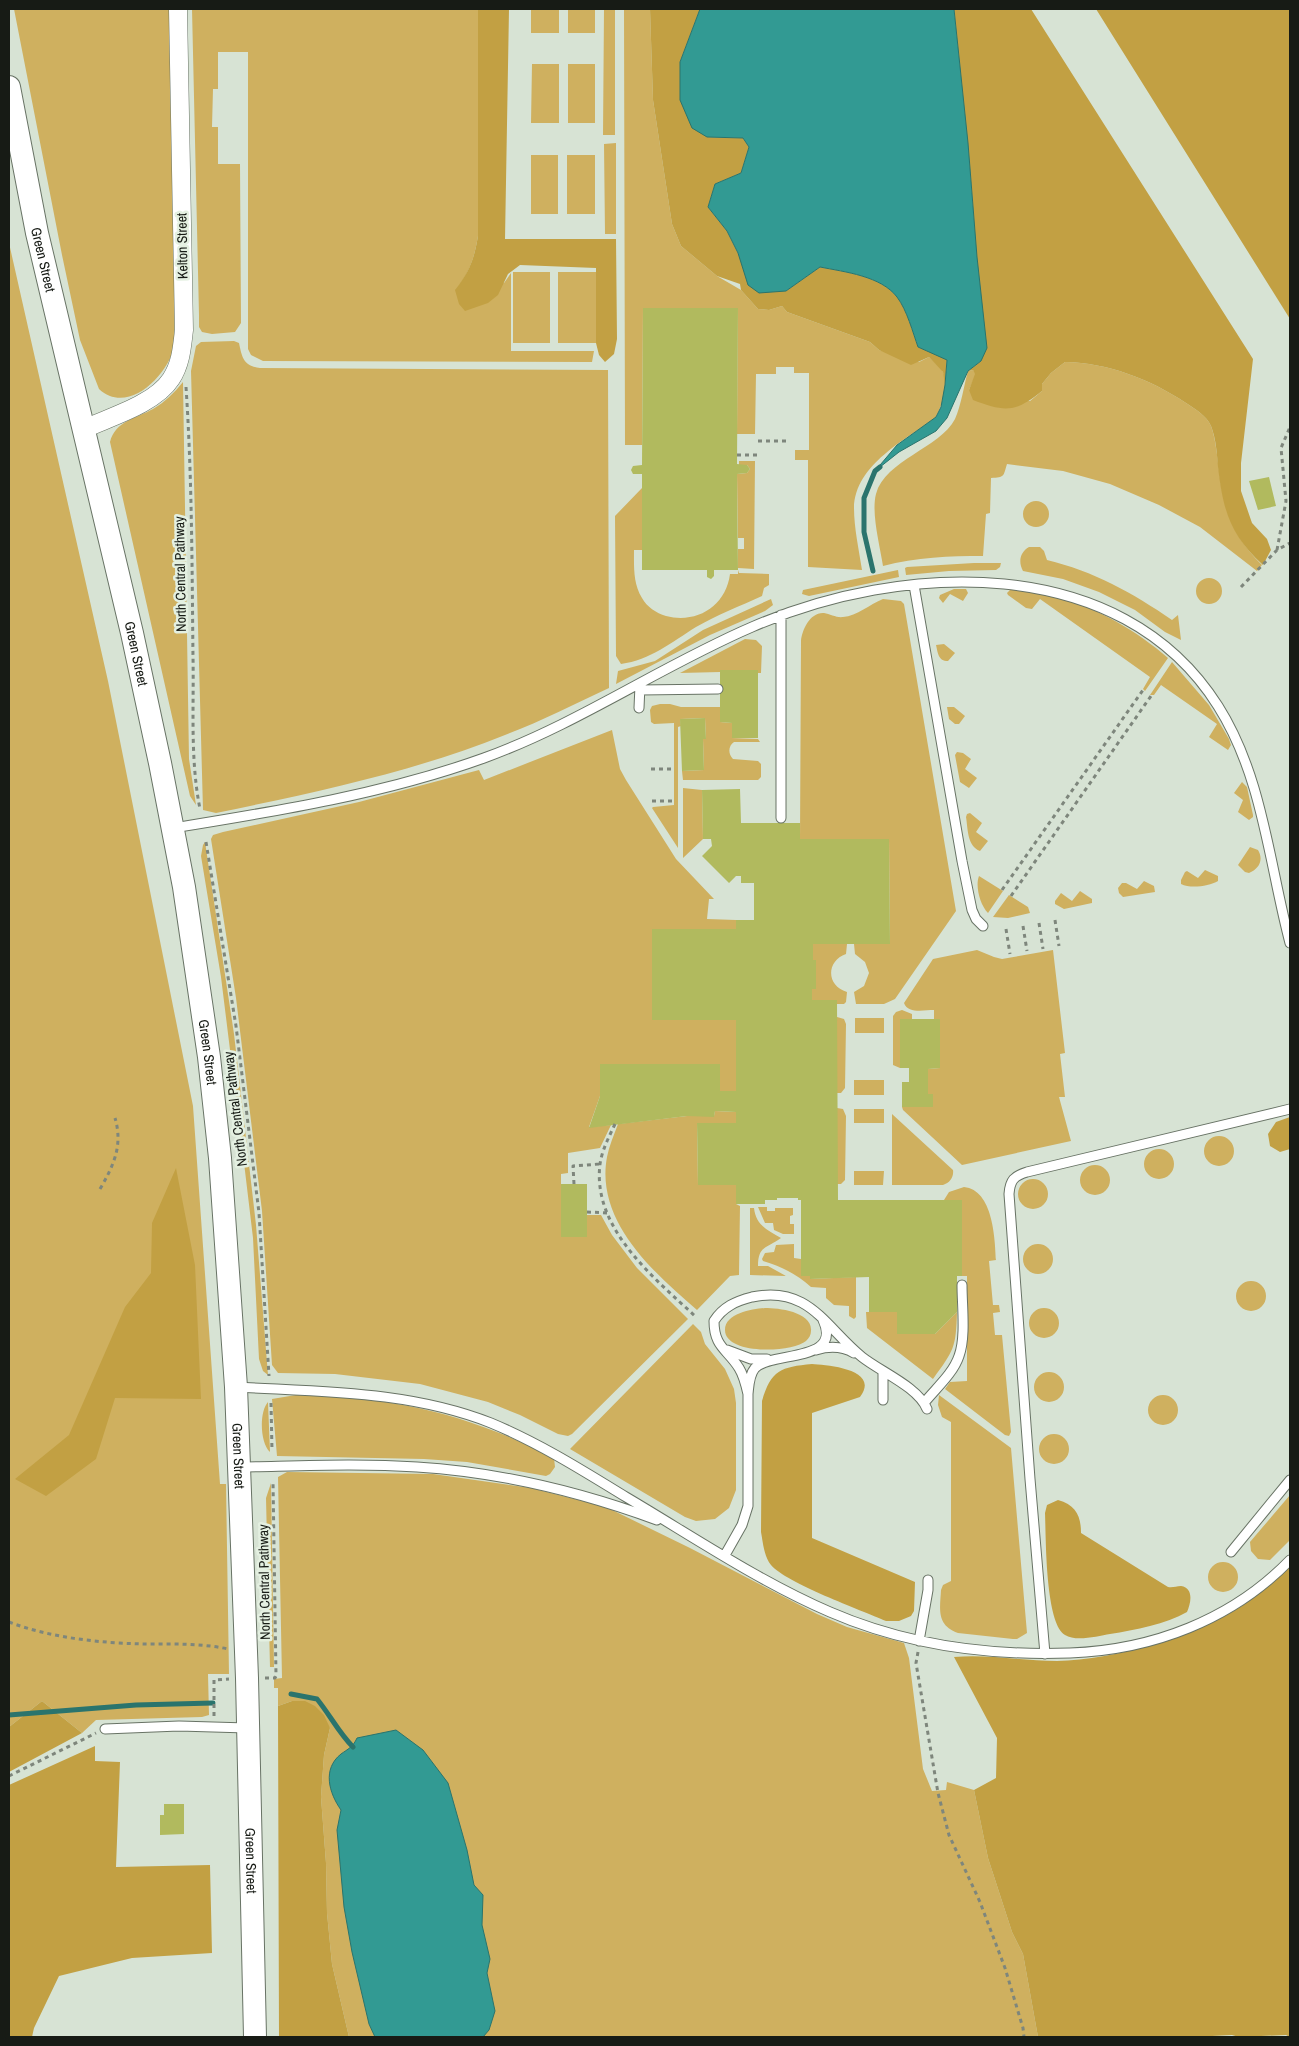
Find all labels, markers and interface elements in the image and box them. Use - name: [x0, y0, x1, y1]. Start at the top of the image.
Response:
- street label: Kelton Street: [172, 213, 192, 279]
- street label: Green Street: [27, 226, 60, 294]
- street label: North Central Pathway: [170, 516, 190, 632]
- street label: Green Street: [121, 620, 152, 688]
- street label: Green Street: [195, 1018, 221, 1086]
- street label: North Central Pathway: [219, 1050, 251, 1167]
- street label: Green Street: [228, 1423, 249, 1489]
- street label: North Central Pathway: [254, 1524, 274, 1640]
- street label: Green Street: [241, 1828, 261, 1894]

